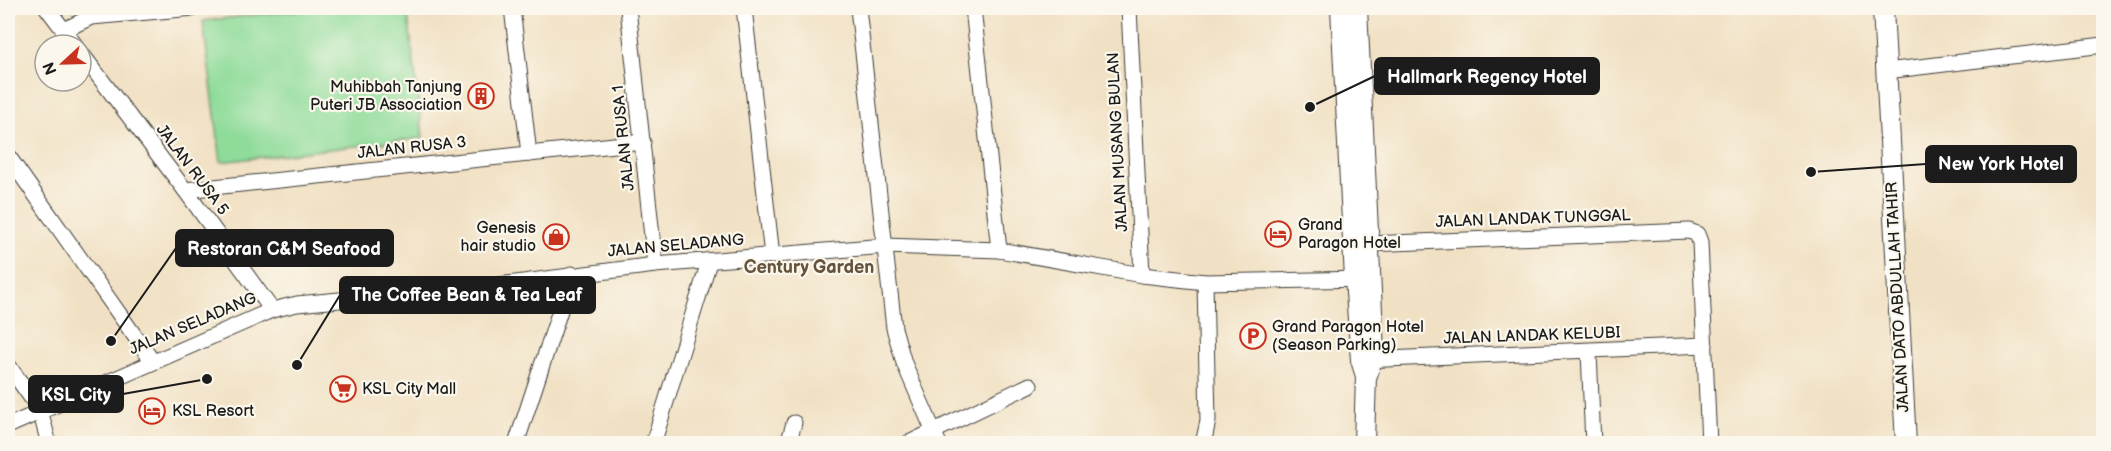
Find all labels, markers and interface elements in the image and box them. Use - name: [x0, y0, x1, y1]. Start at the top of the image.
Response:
- north arrow: [33, 33, 93, 93]
- street label: JALAN MUSANG BULAN: [1104, 52, 1132, 232]
- callout: Hallmark Regency Hotel: [1375, 58, 1599, 94]
- text: N: [39, 59, 62, 77]
- text: Hallmark Regency Hotel: [1387, 67, 1587, 88]
- place label: Muhibbah Tanjung Puteri JB Association: [310, 78, 462, 115]
- building icon: Muhibbah Tanjung Puteri JB Association: [466, 81, 496, 111]
- street label: JALAN RUSA 1: [609, 84, 639, 192]
- street label: JALAN RUSA 5: [152, 121, 232, 219]
- street label: JALAN RUSA 3: [357, 133, 468, 163]
- callout: New York Hotel: [1926, 146, 2076, 182]
- text: New York Hotel: [1938, 154, 2064, 175]
- street label: JALAN DATO ABDULLAH TAHIR: [1882, 181, 1914, 413]
- street label: JALAN LANDAK TUNGGAL: [1435, 206, 1632, 232]
- place label: Grand Paragon Hotel: [1298, 216, 1401, 253]
- place label: Genesis hair studio: [461, 219, 536, 256]
- hotel icon: Grand Paragon Hotel: [1263, 219, 1293, 249]
- shop icon: Genesis hair studio: [541, 222, 571, 252]
- callout: Restoran C&M Seafood: [176, 230, 393, 266]
- street label: JALAN SELADANG: [607, 231, 745, 261]
- text: Restoran C&M Seafood: [187, 239, 381, 260]
- district label: Century Garden: [744, 257, 874, 278]
- callout: The Coffee Bean & Tea Leaf: [340, 277, 595, 313]
- text: The Coffee Bean & Tea Leaf: [351, 285, 583, 306]
- street label: JALAN SELADANG: [126, 289, 260, 359]
- place label: Grand Paragon Hotel (Season Parking): [1272, 318, 1424, 355]
- parking icon: Grand Paragon Hotel (Season Parking): [1238, 321, 1268, 351]
- street label: JALAN LANDAK KELUBI: [1443, 323, 1621, 349]
- supermarket icon: KSL City Mall: [328, 374, 358, 404]
- callout: KSL City: [29, 376, 123, 412]
- place label: KSL City Mall: [362, 380, 456, 399]
- text: KSL City: [41, 385, 112, 406]
- hotel icon: KSL Resort: [137, 396, 167, 426]
- place label: KSL Resort: [172, 402, 254, 421]

